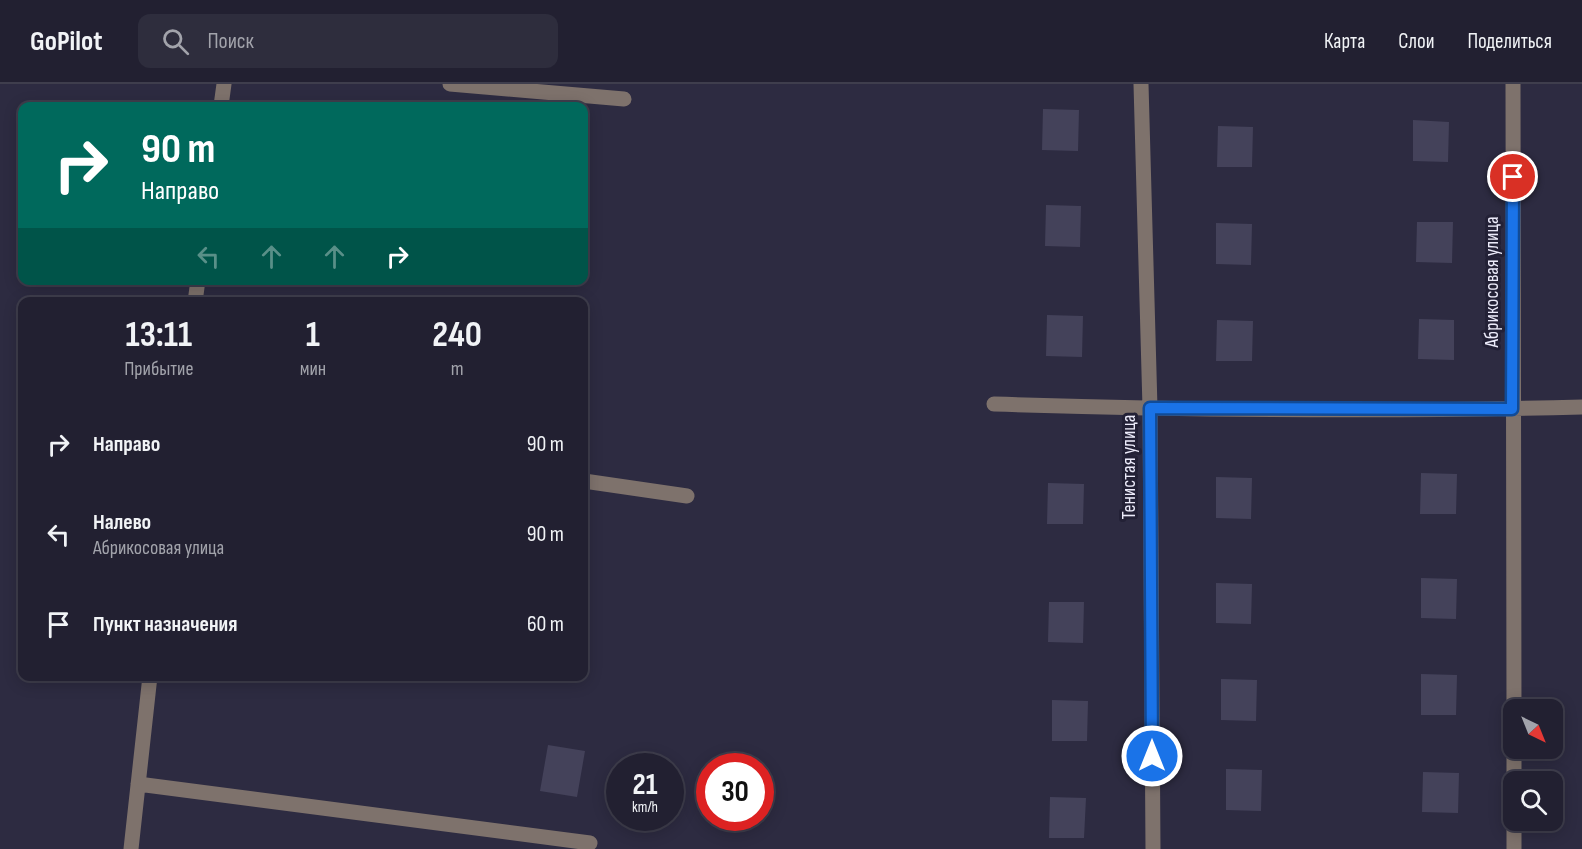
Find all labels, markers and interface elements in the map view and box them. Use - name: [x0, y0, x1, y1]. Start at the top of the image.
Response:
- search box: [138, 14, 558, 68]
- text: GoPilot: [30, 25, 102, 58]
- icon: search: [159, 25, 192, 58]
- text: Поиск: [207, 28, 254, 55]
- text: Карта: [1324, 29, 1365, 54]
- text: Слои: [1398, 29, 1434, 54]
- text: Поделиться: [1467, 29, 1552, 54]
- text: 90 m: [141, 124, 215, 175]
- icon: right: [42, 126, 120, 204]
- pin: [1487, 151, 1538, 202]
- icon: arrive: [1496, 160, 1529, 193]
- text: Направо: [141, 175, 219, 207]
- street label: Абрикосовая улица: [1480, 216, 1504, 349]
- icon: left: [192, 240, 225, 273]
- icon: ahead: [255, 240, 288, 273]
- icon: ahead: [318, 240, 351, 273]
- icon: right: [381, 240, 414, 273]
- text: 13:11: [126, 314, 192, 357]
- text: 1: [306, 314, 320, 357]
- text: 240: [432, 314, 482, 357]
- text: Прибытие: [124, 357, 193, 381]
- text: мин: [300, 357, 326, 381]
- text: m: [451, 357, 463, 381]
- street label: Тенистая улица: [1117, 415, 1141, 519]
- icon: right: [42, 428, 75, 461]
- text: Направо: [93, 431, 160, 458]
- text: 90 m: [527, 431, 564, 458]
- text: Налево: [93, 509, 151, 536]
- icon: left: [42, 518, 75, 551]
- text: 90 m: [527, 521, 564, 548]
- text: Абрикосовая улица: [93, 536, 224, 560]
- icon: arrive: [42, 608, 75, 641]
- text: Пункт назначения: [93, 611, 237, 638]
- text: 60 m: [527, 611, 564, 638]
- north arrow: [1503, 699, 1563, 759]
- map controls: [1503, 699, 1563, 831]
- position arrow: [1120, 724, 1184, 788]
- speed limit sign: 30: [696, 753, 774, 831]
- text: 21: [633, 767, 657, 803]
- button: search: [1503, 771, 1563, 831]
- text: km/h: [632, 798, 658, 817]

